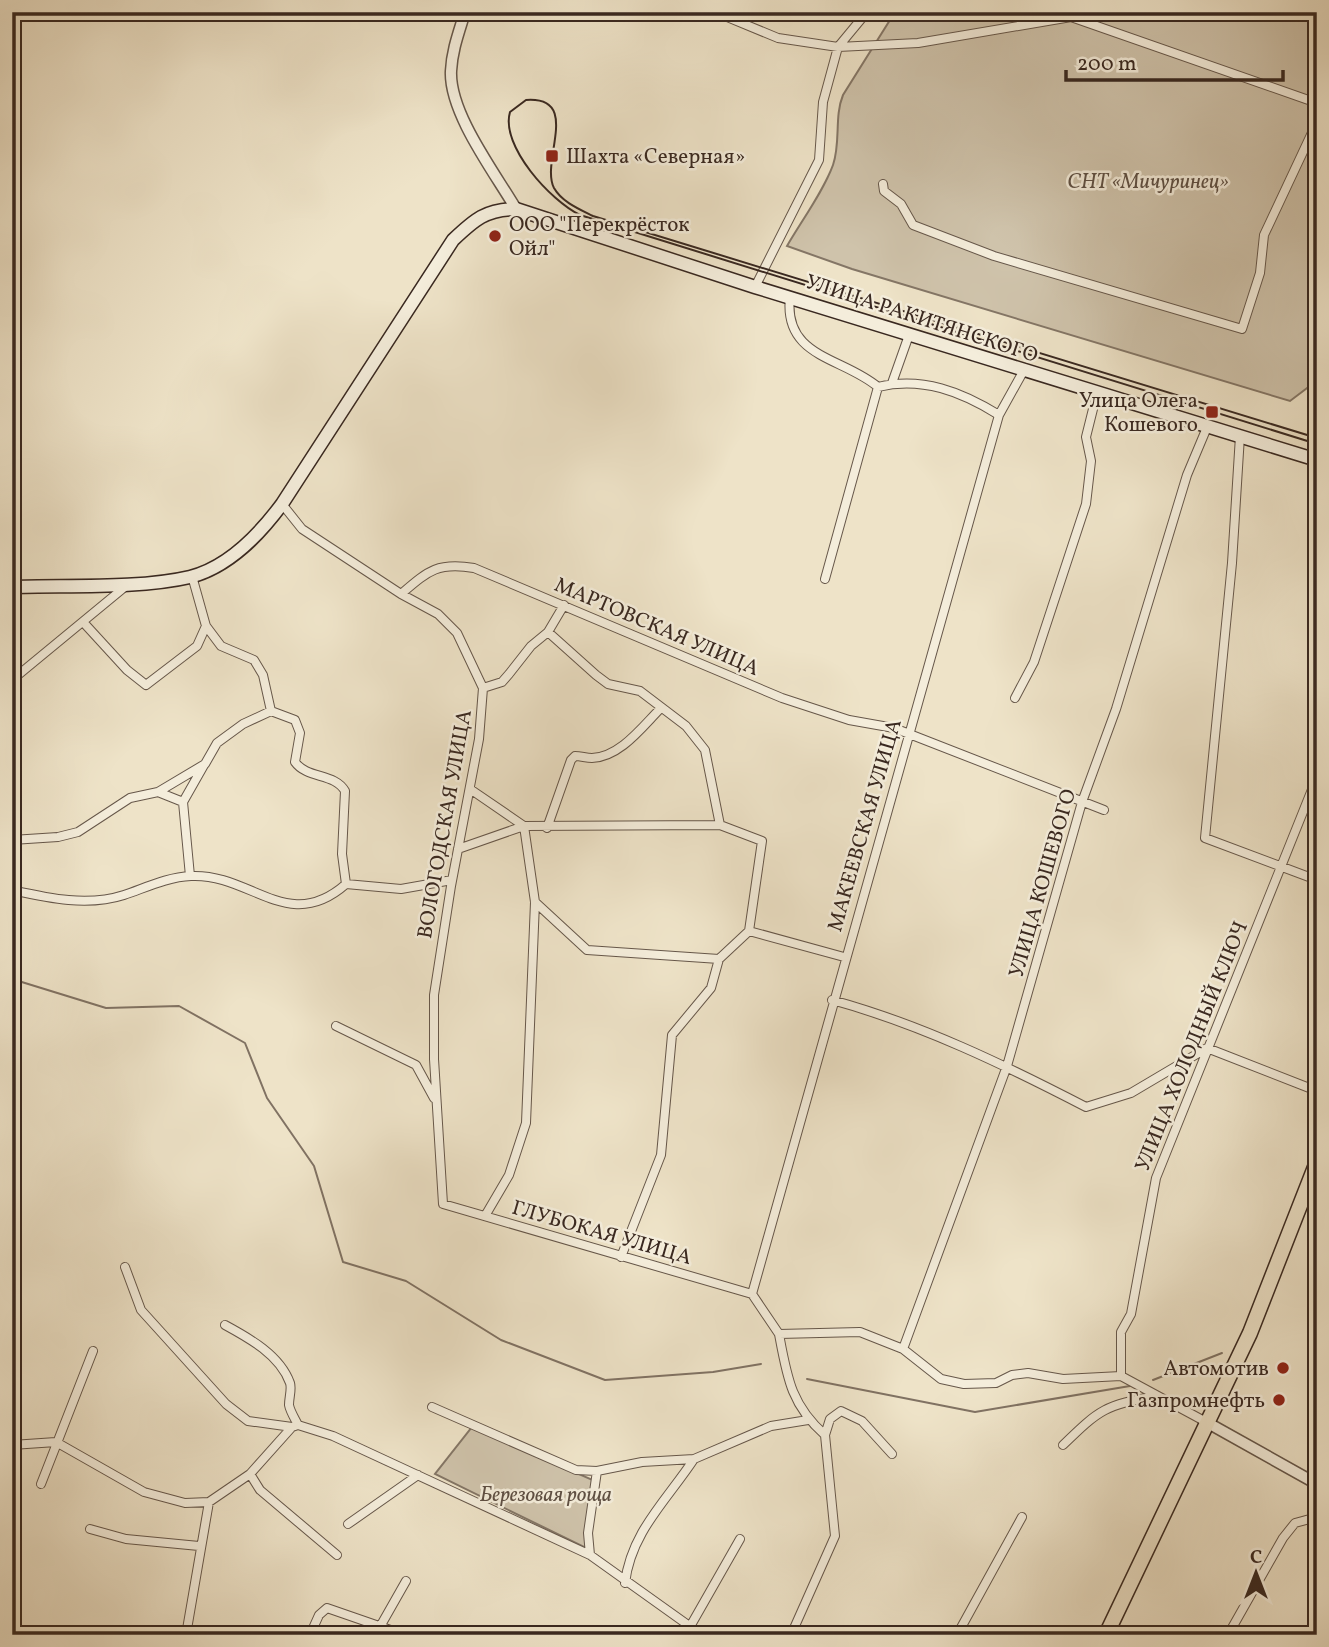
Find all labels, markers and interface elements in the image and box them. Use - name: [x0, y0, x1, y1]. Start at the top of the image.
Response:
- scale bar: [1066, 38, 1284, 82]
- text: 200 m: [1077, 50, 1137, 79]
- place label: Шахта «Северная»: [566, 143, 745, 172]
- marker: Шахта «Северная»: [544, 148, 560, 164]
- park label: СНТ «Мичуринец»: [1067, 168, 1229, 197]
- place label: ООО "Перекрёсток Ойл": [509, 211, 690, 264]
- marker: ООО "Перекрёсток Ойл": [487, 228, 503, 244]
- street label: УЛИЦА РАКИТЯНСКОГО: [801, 268, 1042, 371]
- place label: Улица Олега Кошевого: [1079, 387, 1198, 440]
- marker: Улица Олега Кошевого: [1204, 404, 1220, 420]
- street label: МАРТОВСКАЯ УЛИЦА: [549, 571, 764, 684]
- street label: ВОЛОГОДСКАЯ УЛИЦА: [411, 707, 480, 941]
- street label: МАКЕЕВСКАЯ УЛИЦА: [821, 715, 910, 935]
- street label: УЛИЦА КОШЕВОГО: [1003, 786, 1084, 981]
- street label: УЛИЦА ХОЛОДНЫЙ КЛЮЧ: [1129, 917, 1256, 1176]
- street label: ГЛУБОКАЯ УЛИЦА: [508, 1194, 695, 1273]
- place label: Автомотив: [1164, 1355, 1269, 1384]
- marker: Автомотив: [1275, 1360, 1291, 1376]
- place label: Газпромнефть: [1127, 1387, 1265, 1416]
- marker: Газпромнефть: [1271, 1392, 1287, 1408]
- park label: Березовая роща: [480, 1481, 612, 1510]
- north arrow: [1220, 1538, 1290, 1608]
- text: С: [1250, 1545, 1262, 1571]

